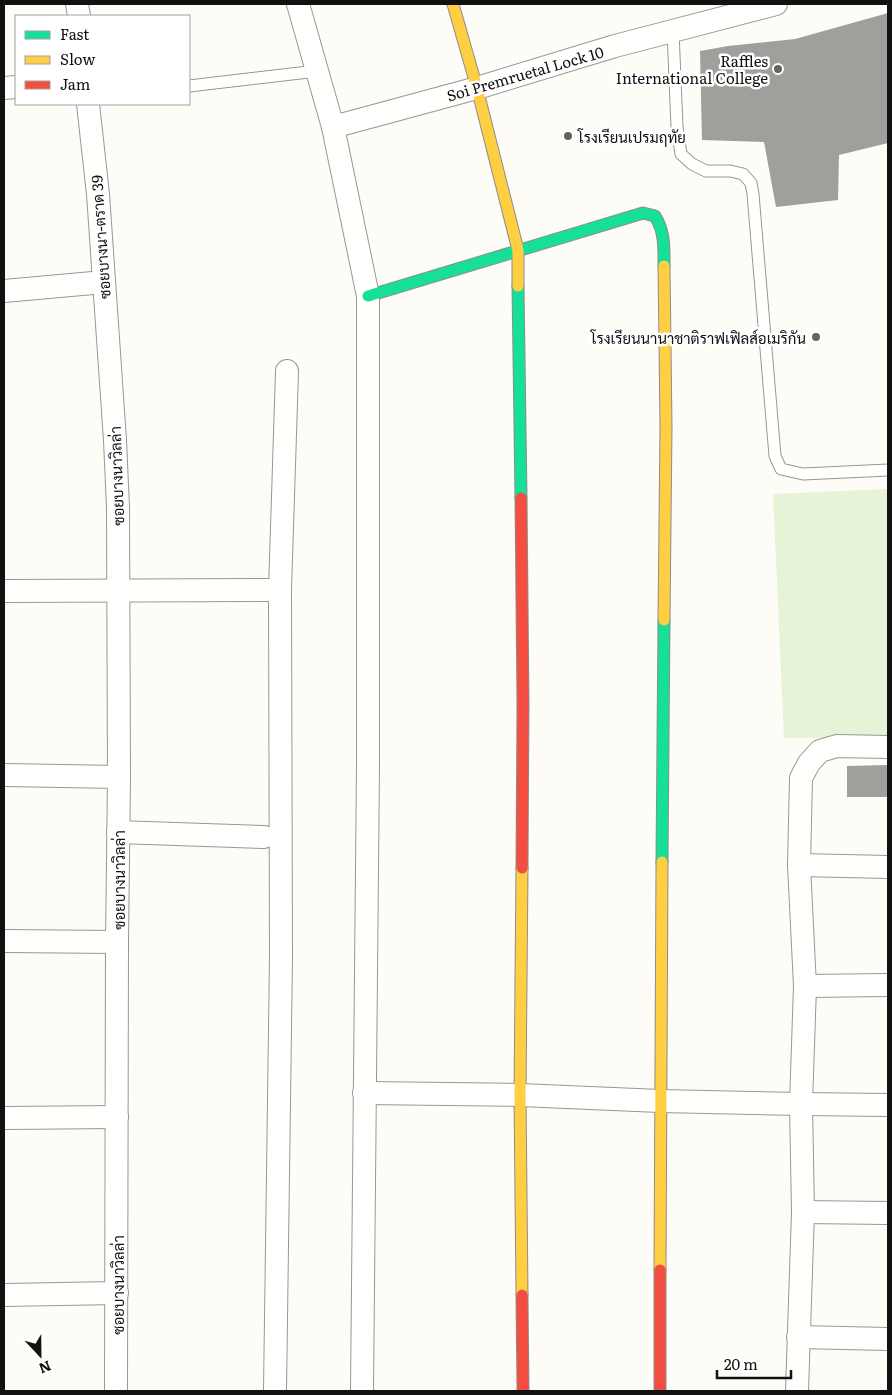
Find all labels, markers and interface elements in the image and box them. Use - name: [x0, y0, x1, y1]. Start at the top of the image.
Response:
- legend: [15, 15, 190, 105]
- text: Fast: [60, 22, 89, 45]
- street label: Soi Premruetal Lock 10: [444, 39, 607, 106]
- text: Slow: [60, 47, 95, 70]
- place label: Raffles International College: [616, 49, 768, 89]
- marker: Raffles International College: [772, 63, 784, 75]
- text: Jam: [60, 72, 91, 95]
- place label: โรงเรียนเปรมฤทัย: [577, 125, 686, 148]
- marker: โรงเรียนเปรมฤทัย: [562, 130, 574, 142]
- street label: ซอยบางนา-ตราด 39: [84, 174, 116, 300]
- place label: โรงเรียนนานาชาติราฟเฟิลส์อเมริกัน: [590, 326, 806, 349]
- marker: โรงเรียนนานาชาติราฟเฟิลส์อเมริกัน: [810, 331, 822, 343]
- street label: ซอยบางนาวิลล่า: [103, 426, 129, 526]
- street label: ซอยบางนาวิลล่า: [107, 830, 130, 930]
- street label: ซอยบางนาวิลล่า: [106, 1235, 129, 1335]
- north arrow: [15, 1330, 65, 1380]
- scale bar: [717, 1348, 791, 1380]
- text: 20 m: [724, 1352, 758, 1375]
- text: N: [36, 1357, 54, 1380]

